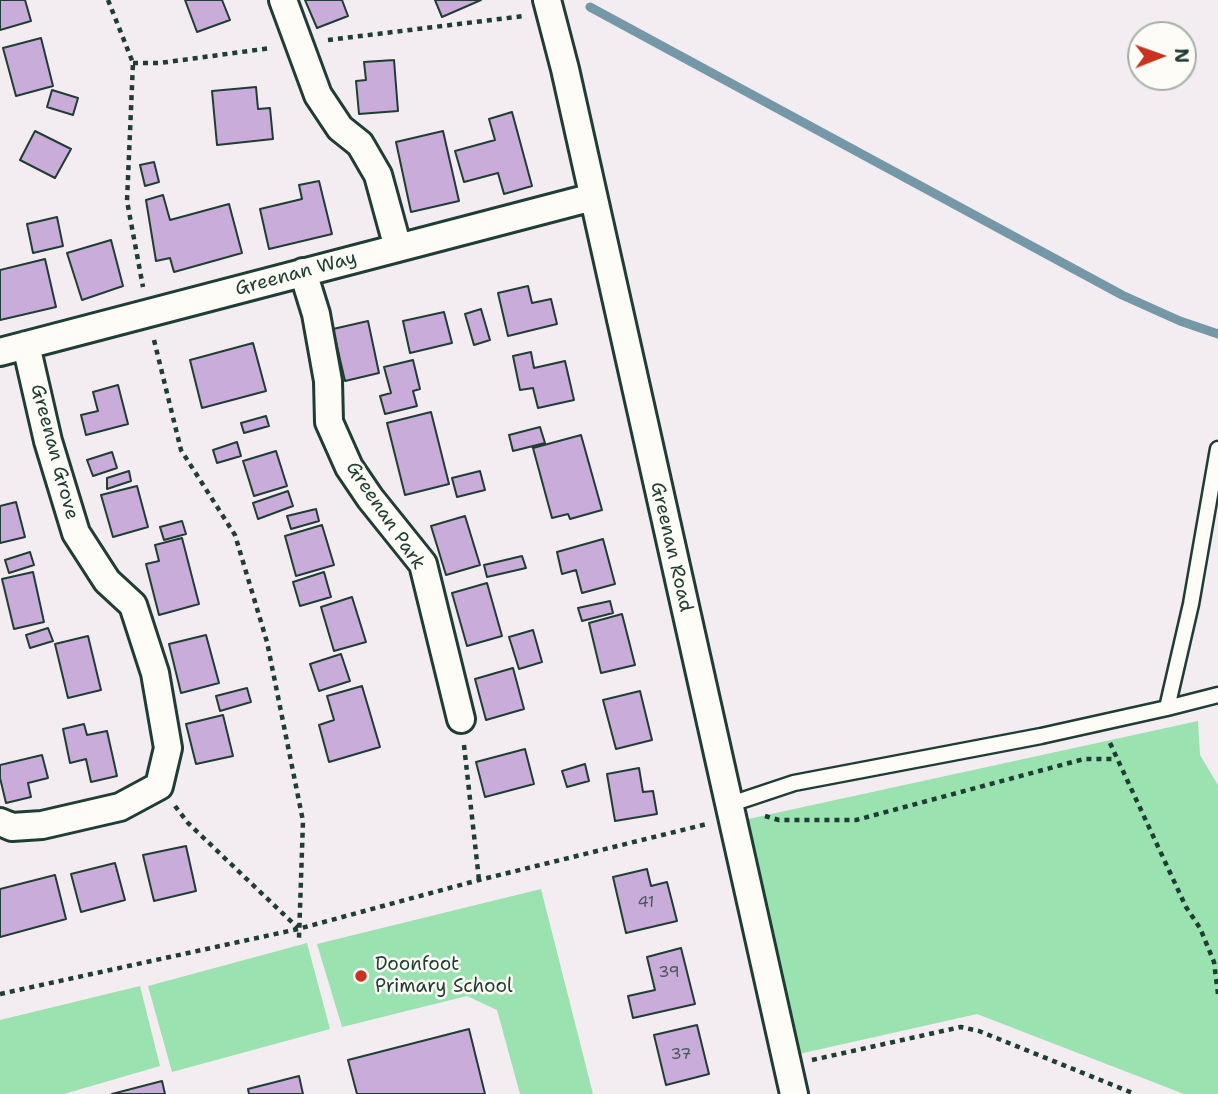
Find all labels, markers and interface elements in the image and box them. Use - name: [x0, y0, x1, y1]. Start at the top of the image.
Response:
- north arrow: [1127, 21, 1197, 91]
- text: N: [1169, 48, 1194, 63]
- street label: Greenan Way: [233, 247, 359, 301]
- street label: Greenan Grove: [25, 382, 83, 522]
- street label: Greenan Park: [340, 458, 430, 574]
- street label: Greenan Road: [645, 480, 697, 614]
- house number: 41: [637, 893, 655, 913]
- place label: Doonfoot Primary School: [375, 954, 513, 998]
- house number: 39: [658, 963, 680, 983]
- marker: Doonfoot Primary School: [353, 968, 369, 984]
- house number: 37: [670, 1045, 692, 1065]

